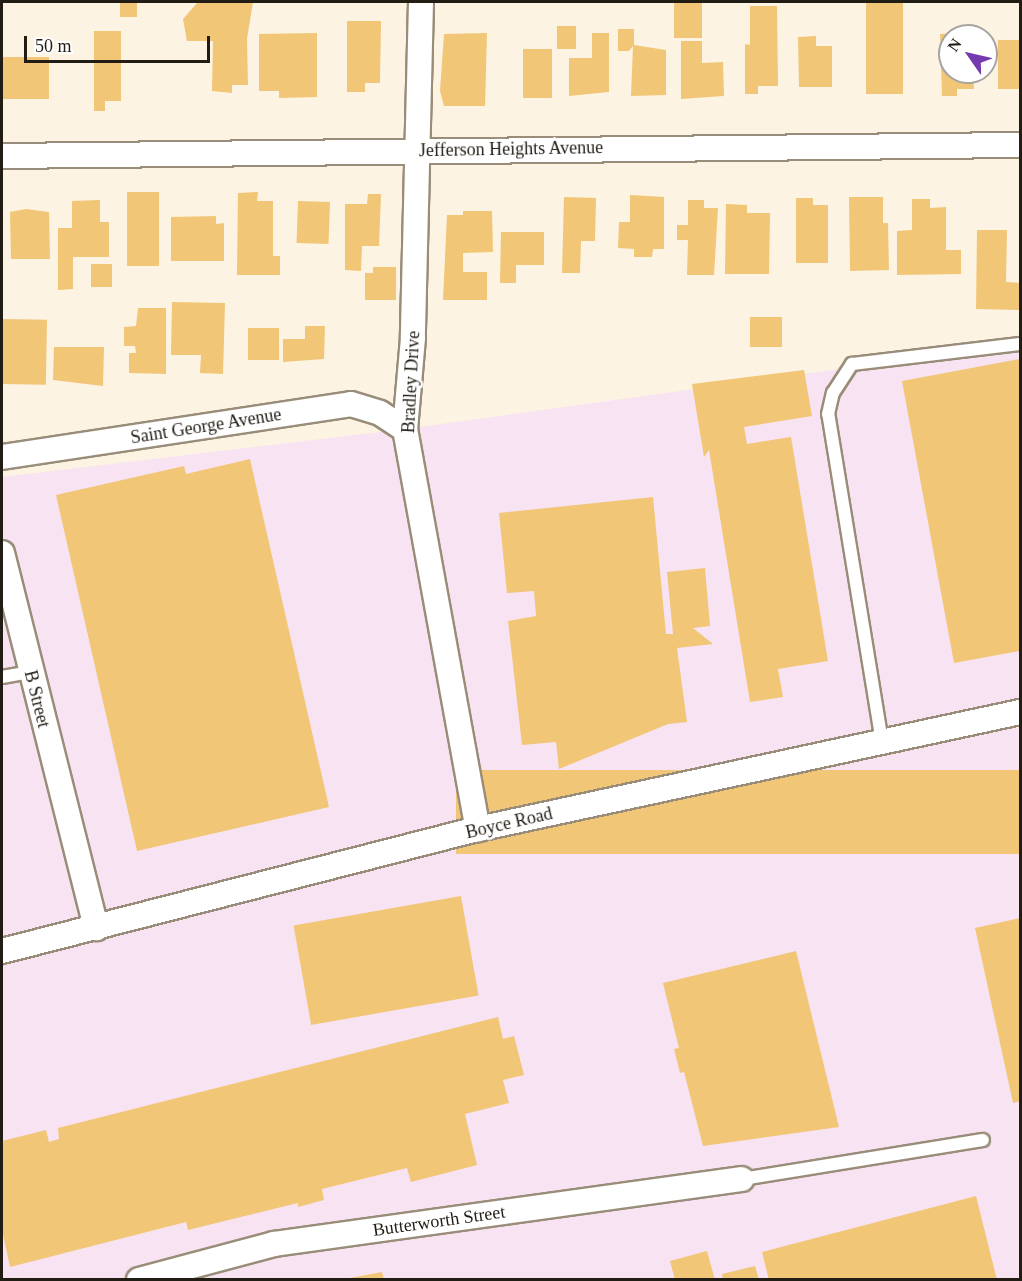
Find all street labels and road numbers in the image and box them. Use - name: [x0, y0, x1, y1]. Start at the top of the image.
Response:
- street label: Jefferson Heights Avenue: [418, 137, 604, 161]
- street label: Bradley Drive: [398, 330, 424, 434]
- street label: Saint George Avenue: [129, 403, 283, 449]
- street label: B Street: [19, 668, 55, 730]
- street label: Boyce Road: [463, 803, 555, 843]
- street label: Butterworth Street: [371, 1201, 507, 1241]

